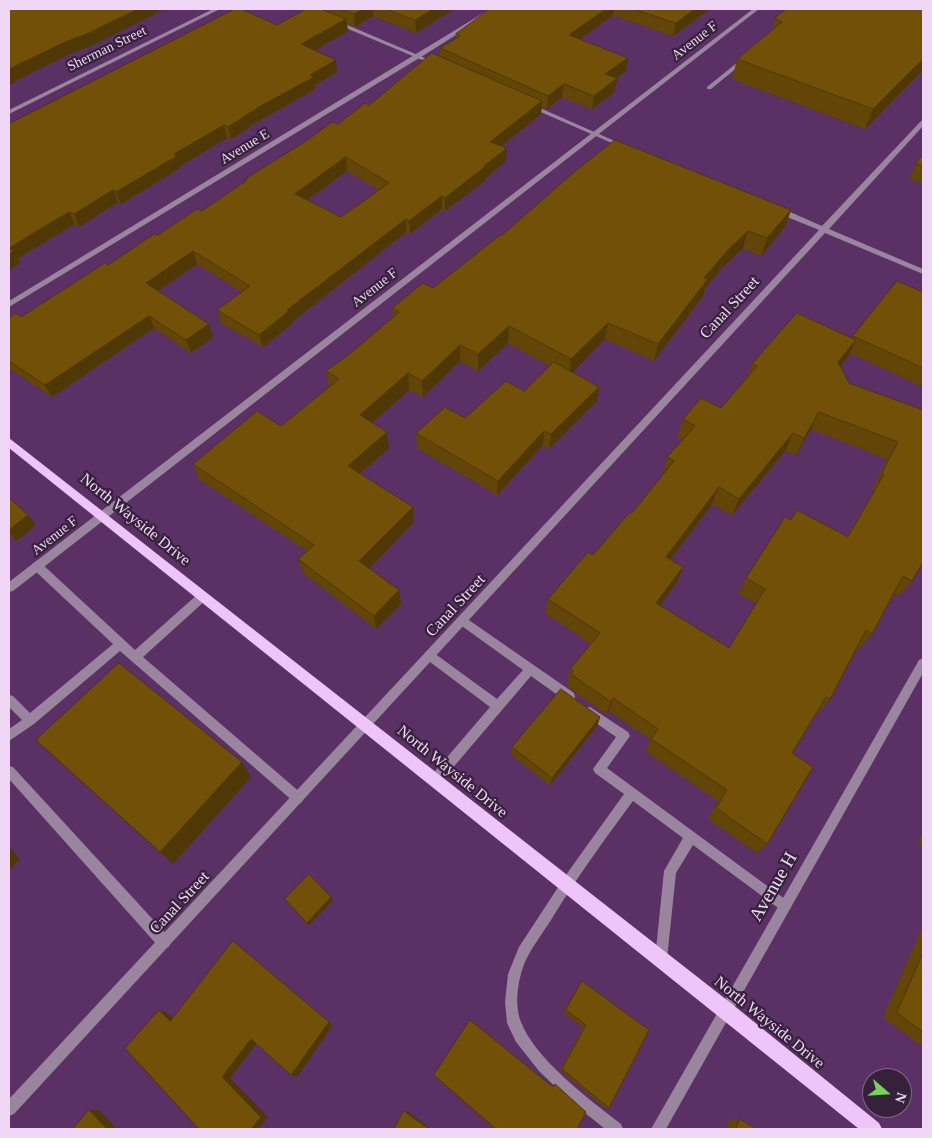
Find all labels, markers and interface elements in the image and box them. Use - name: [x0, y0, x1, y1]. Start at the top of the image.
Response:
- street label: Avenue F: [669, 18, 721, 64]
- street label: Sherman Street: [65, 23, 149, 75]
- street label: Avenue E: [217, 126, 273, 168]
- street label: Avenue F: [349, 265, 401, 311]
- street label: Canal Street: [696, 273, 764, 343]
- street label: North Wayside Drive: [76, 470, 194, 570]
- street label: Avenue F: [29, 513, 81, 559]
- street label: Canal Street: [422, 571, 490, 641]
- street label: North Wayside Drive: [393, 722, 511, 822]
- street label: Avenue H: [745, 848, 803, 926]
- street label: Canal Street: [146, 868, 214, 938]
- street label: North Wayside Drive: [710, 973, 828, 1073]
- north arrow: [862, 1068, 912, 1118]
- text: N: [892, 1090, 909, 1105]

